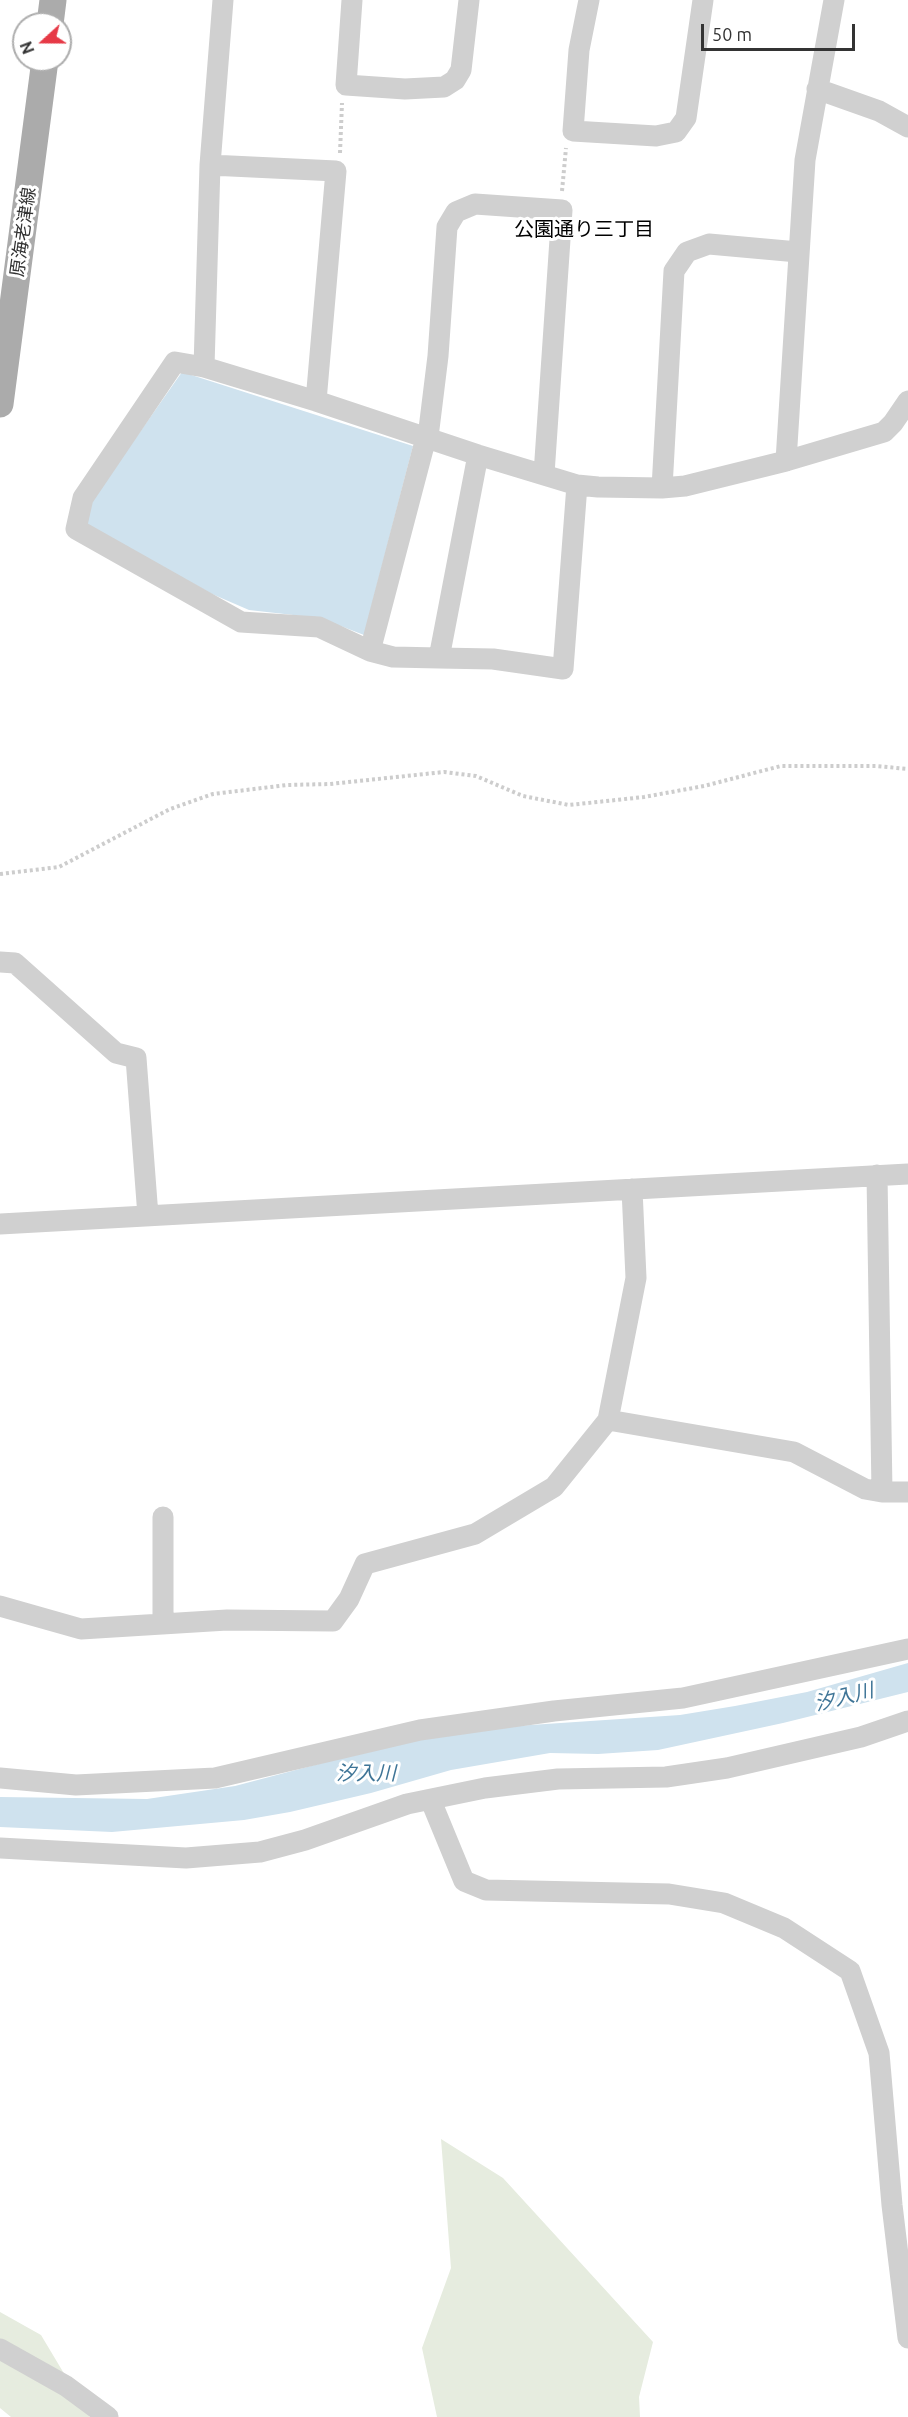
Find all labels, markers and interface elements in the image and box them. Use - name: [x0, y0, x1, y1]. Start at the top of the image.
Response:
- north arrow: [12, 12, 72, 72]
- scale bar: [704, 12, 858, 50]
- text: 50 m: [712, 24, 752, 44]
- text: N: [17, 39, 38, 57]
- street label: 原海老津線: [6, 186, 40, 278]
- district label: 公園通り三丁目: [514, 217, 654, 241]
- water label: 汐入川: [812, 1678, 876, 1716]
- water label: 汐入川: [336, 1761, 396, 1785]

